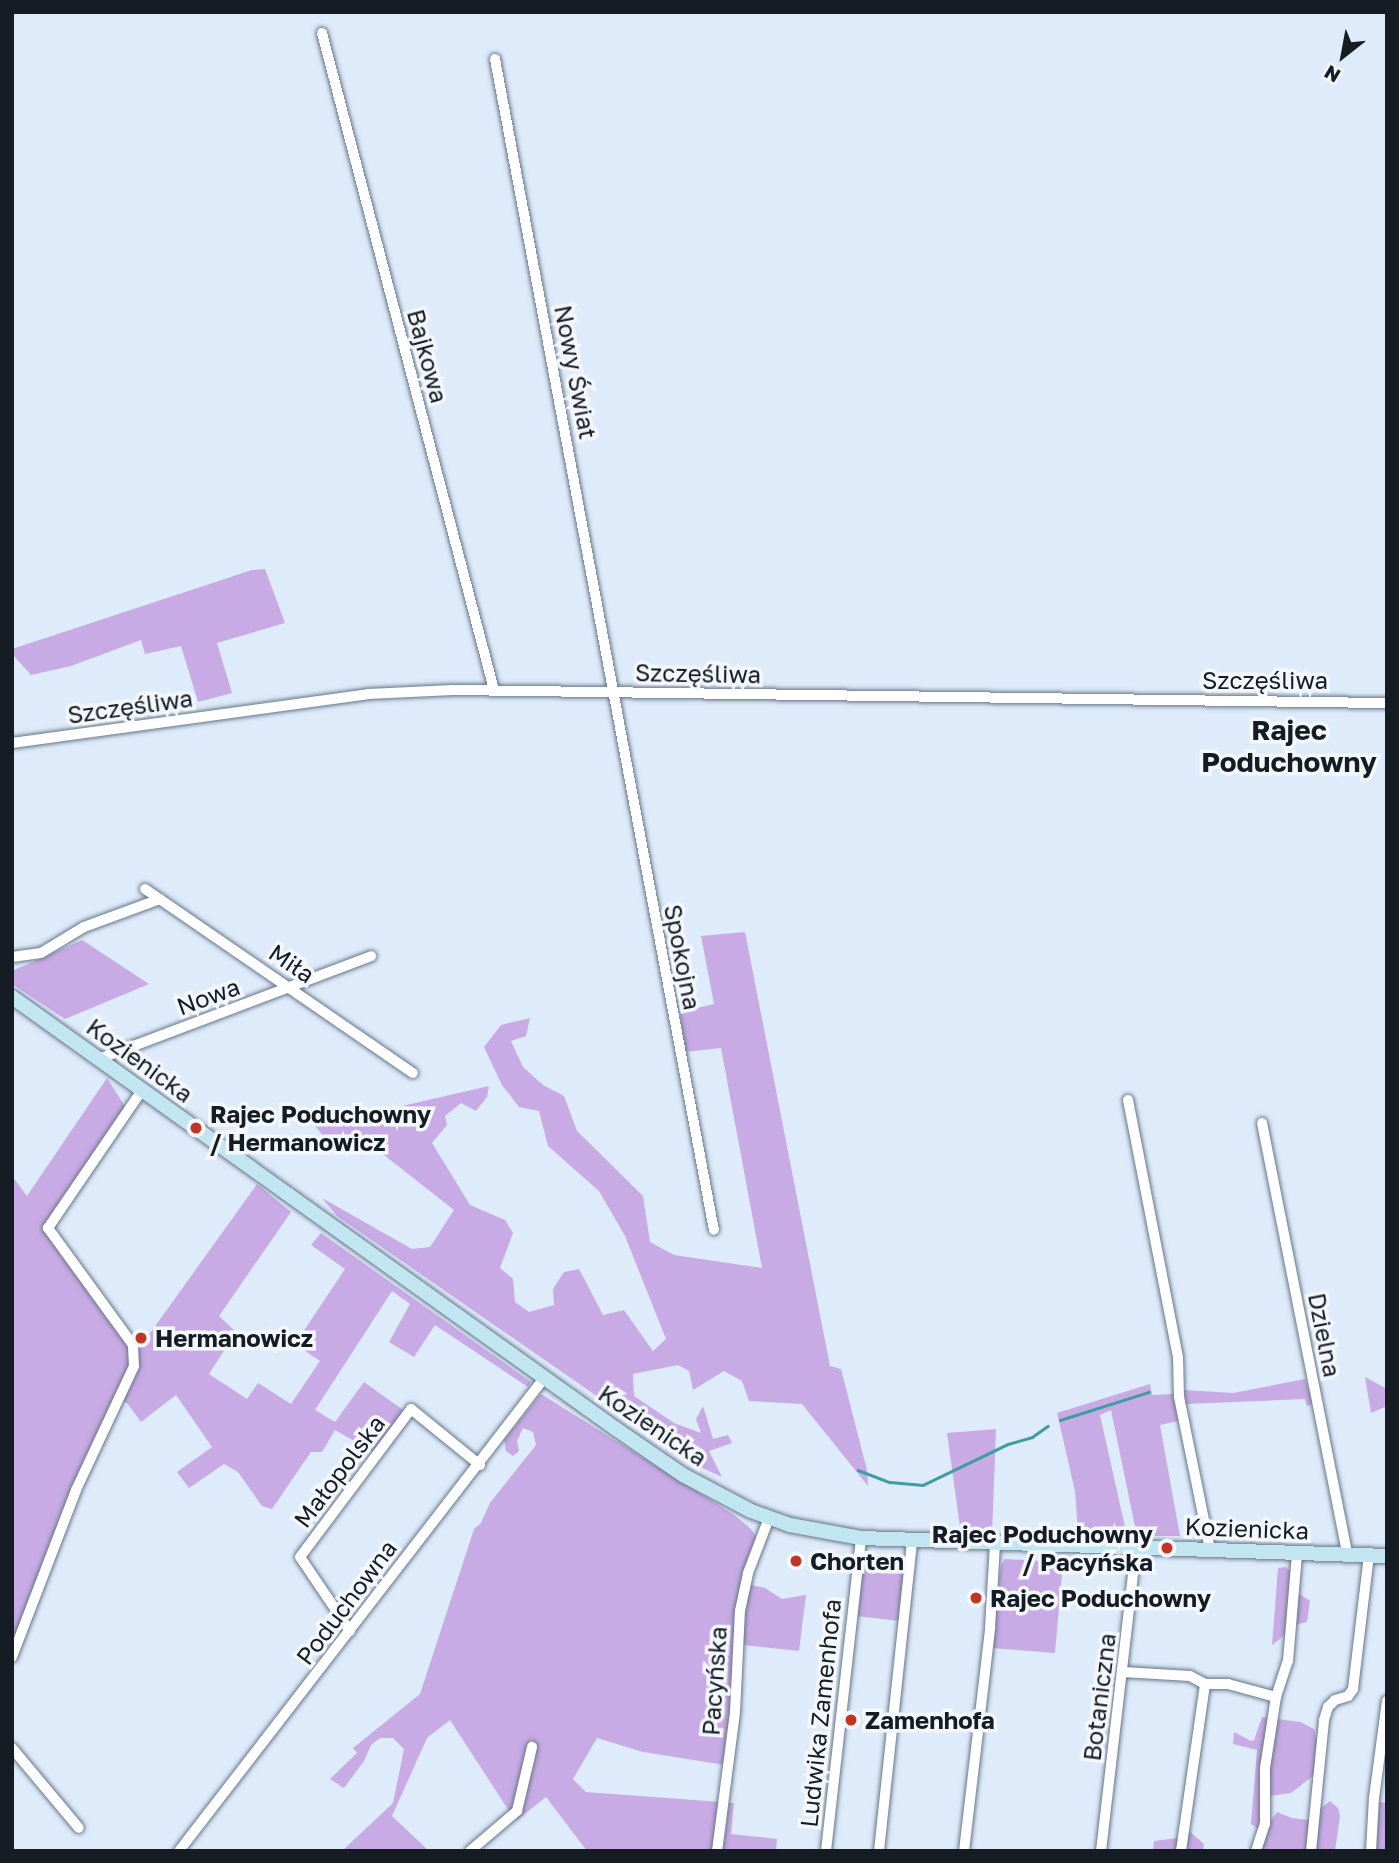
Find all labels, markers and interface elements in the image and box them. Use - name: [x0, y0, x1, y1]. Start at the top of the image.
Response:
- north arrow: [1308, 21, 1378, 91]
- text: N: [1320, 61, 1344, 88]
- street label: Nowy Świat: [549, 303, 603, 441]
- street label: Bajkowa: [402, 306, 454, 406]
- street label: Szczęśliwa: [635, 658, 761, 688]
- street label: Szczęśliwa: [1202, 666, 1328, 694]
- street label: Szczęśliwa: [66, 683, 194, 729]
- district label: Rajec Poduchowny: [1201, 713, 1377, 779]
- street label: Spokojna: [659, 902, 707, 1012]
- street label: Miła: [264, 937, 320, 989]
- street label: Nowa: [173, 971, 243, 1021]
- street label: Kozienicka: [81, 1012, 199, 1108]
- place label: Rajec Poduchowny / Hermanowicz: [210, 1100, 431, 1156]
- marker: Rajec Poduchowny / Hermanowicz: [188, 1120, 204, 1136]
- street label: Dzielna: [1303, 1290, 1347, 1380]
- place label: Hermanowicz: [155, 1324, 313, 1352]
- marker: Hermanowicz: [133, 1330, 149, 1346]
- street label: Kozienicka: [593, 1378, 713, 1472]
- street label: Małopolska: [287, 1409, 391, 1533]
- street label: Kozienicka: [1184, 1511, 1310, 1545]
- place label: Rajec Poduchowny / Pacyńska: [932, 1520, 1153, 1576]
- street label: Poduchowna: [290, 1534, 402, 1670]
- marker: Rajec Poduchowny / Pacyńska: [1159, 1540, 1175, 1556]
- place label: Chorten: [810, 1547, 904, 1575]
- marker: Chorten: [788, 1553, 804, 1569]
- place label: Rajec Poduchowny: [990, 1584, 1211, 1612]
- marker: Rajec Poduchowny: [968, 1590, 984, 1606]
- street label: Ludwika Zamenhofa: [794, 1597, 846, 1829]
- street label: Pacyńska: [696, 1625, 732, 1737]
- street label: Botaniczna: [1077, 1631, 1121, 1763]
- place label: Zamenhofa: [865, 1706, 995, 1734]
- marker: Zamenhofa: [843, 1712, 859, 1728]

